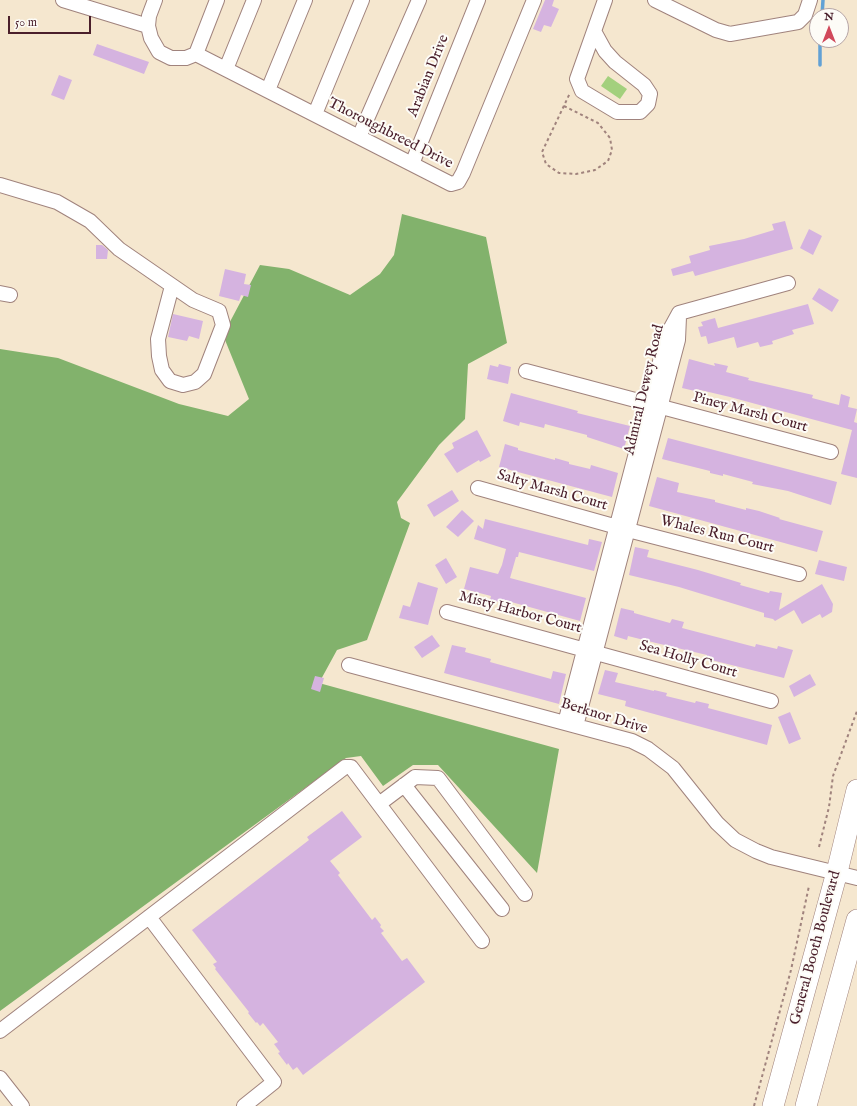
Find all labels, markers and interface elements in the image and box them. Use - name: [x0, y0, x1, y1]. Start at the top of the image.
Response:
- scale bar: [10, 8, 93, 34]
- north arrow: [809, 8, 849, 48]
- text: N: [824, 10, 834, 24]
- text: 50 m: [15, 15, 37, 30]
- street label: Arabian Drive: [404, 32, 454, 120]
- street label: Thoroughbreed Drive: [325, 95, 455, 173]
- street label: Admiral Dewey Road: [621, 323, 669, 457]
- street label: Piney Marsh Court: [691, 389, 809, 437]
- street label: Salty Marsh Court: [495, 467, 609, 515]
- street label: Whales Run Court: [658, 512, 776, 558]
- street label: Misty Harbor Court: [457, 588, 583, 638]
- street label: Sea Holly Court: [637, 637, 739, 683]
- street label: Berknor Drive: [558, 695, 650, 739]
- street label: General Booth Boulevard: [787, 869, 845, 1027]

